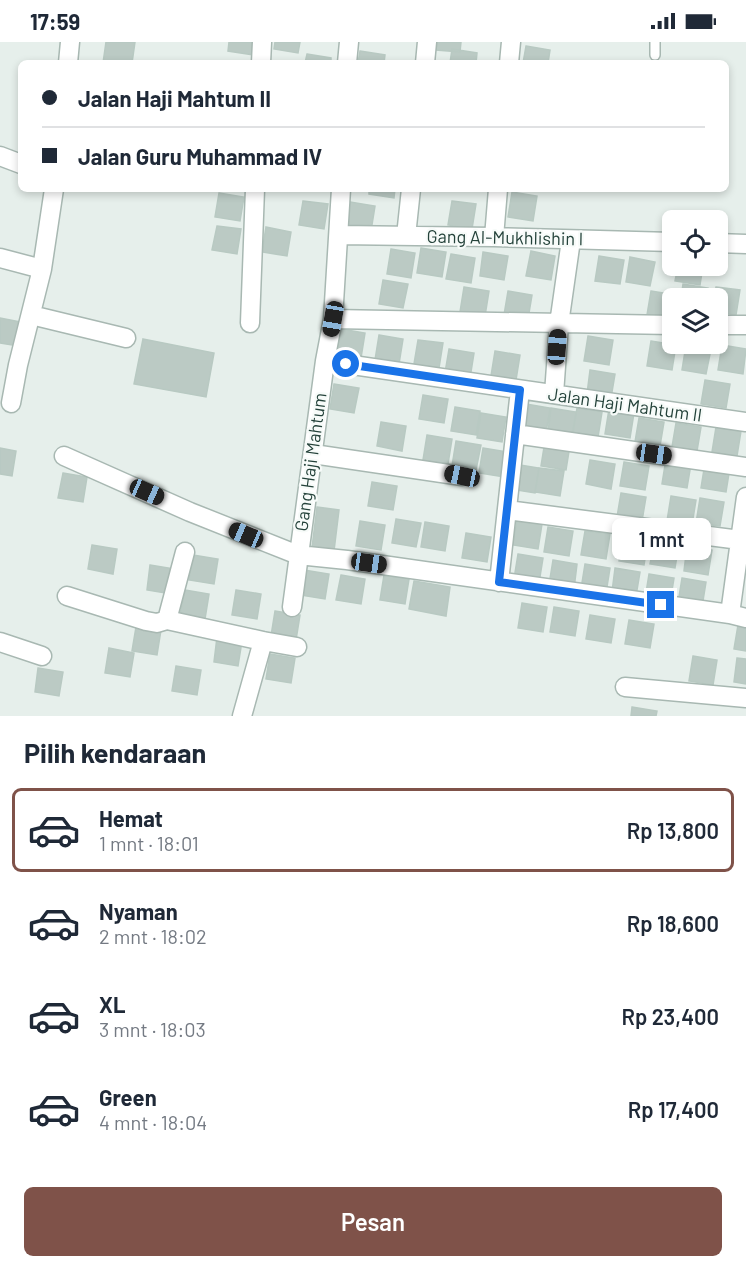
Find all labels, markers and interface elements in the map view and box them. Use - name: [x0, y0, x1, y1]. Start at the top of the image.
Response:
- text: 17:59: [30, 8, 80, 34]
- text: Jalan Haji Mahtum II: [78, 85, 271, 111]
- text: Jalan Guru Muhammad IV: [78, 143, 322, 169]
- map controls: [662, 210, 728, 354]
- button: locate: [662, 210, 728, 276]
- street label: Gang AI-Mukhlishin I: [427, 225, 584, 249]
- button: layers: [662, 288, 728, 354]
- car: [321, 300, 345, 338]
- car: [547, 328, 567, 366]
- route start: [332, 350, 359, 377]
- street label: Jalan Haji Mahtum II: [547, 382, 704, 426]
- street label: Gang Haji Mahtum: [289, 391, 331, 532]
- car: [635, 443, 673, 465]
- car: [443, 463, 481, 489]
- car: [127, 476, 167, 508]
- callout: 1 mnt: [612, 518, 710, 560]
- car: [226, 520, 266, 550]
- text: 1 mnt: [639, 527, 685, 551]
- car: [350, 552, 388, 574]
- route end: [647, 591, 674, 618]
- text: Pilih kendaraan: [24, 736, 206, 768]
- icon: car: [27, 803, 81, 857]
- text: Hemat: [99, 805, 163, 831]
- text: Rp 13,800: [627, 817, 719, 843]
- text: 1 mnt · 18:01: [99, 831, 199, 855]
- icon: car: [27, 896, 81, 950]
- text: Nyaman: [99, 898, 178, 924]
- text: Rp 18,600: [627, 910, 719, 936]
- text: 2 mnt · 18:02: [99, 924, 207, 948]
- icon: car: [27, 989, 81, 1043]
- text: XL: [99, 991, 125, 1017]
- text: Rp 23,400: [621, 1003, 719, 1029]
- text: 3 mnt · 18:03: [99, 1017, 206, 1041]
- icon: car: [27, 1082, 81, 1136]
- text: Green: [99, 1084, 157, 1110]
- text: Rp 17,400: [628, 1096, 719, 1122]
- text: 4 mnt · 18:04: [99, 1110, 207, 1134]
- button: Pesan: [24, 1187, 722, 1256]

